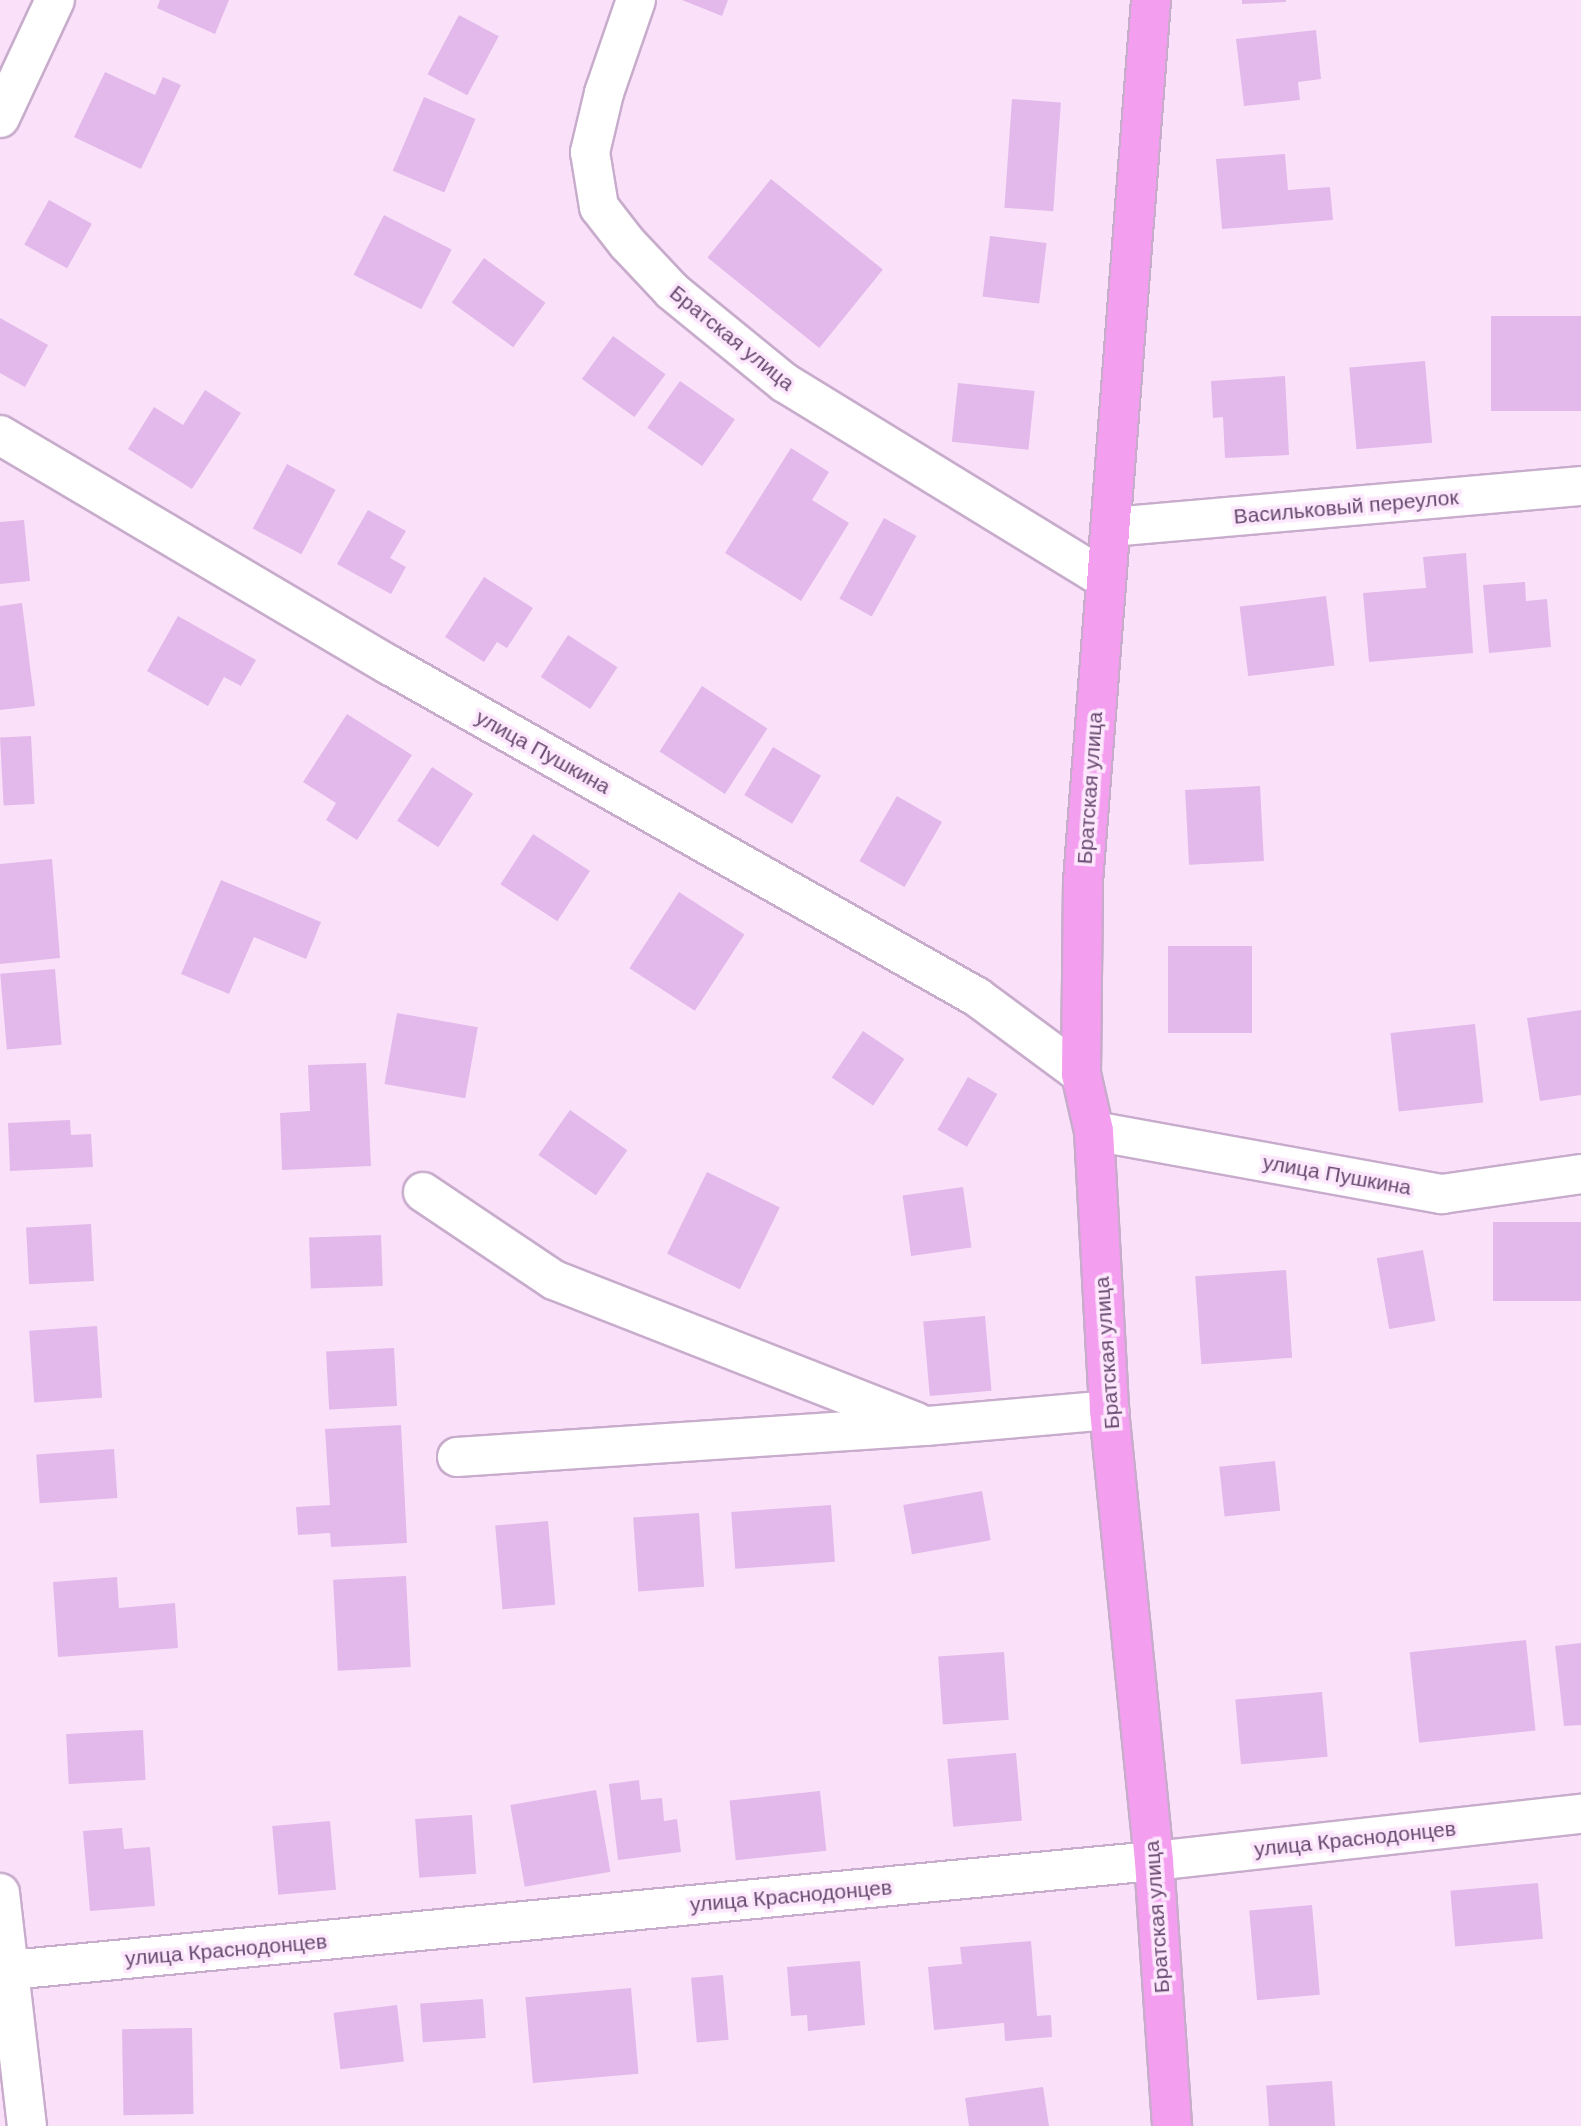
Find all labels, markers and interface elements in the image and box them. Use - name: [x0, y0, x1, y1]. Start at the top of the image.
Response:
- street label: Братская улица: [665, 280, 799, 396]
- street label: Васильковый переулок: [1233, 485, 1459, 529]
- street label: улица Пушкина: [471, 705, 615, 799]
- street label: Братская улица: [1072, 711, 1108, 865]
- street label: улица Пушкина: [1261, 1150, 1413, 1200]
- street label: Братская улица: [1089, 1276, 1125, 1430]
- street label: улица Краснодонцев: [1253, 1816, 1457, 1862]
- street label: Братская улица: [1139, 1840, 1175, 1994]
- street label: улица Краснодонцев: [689, 1875, 893, 1917]
- street label: улица Краснодонцев: [124, 1929, 328, 1971]

